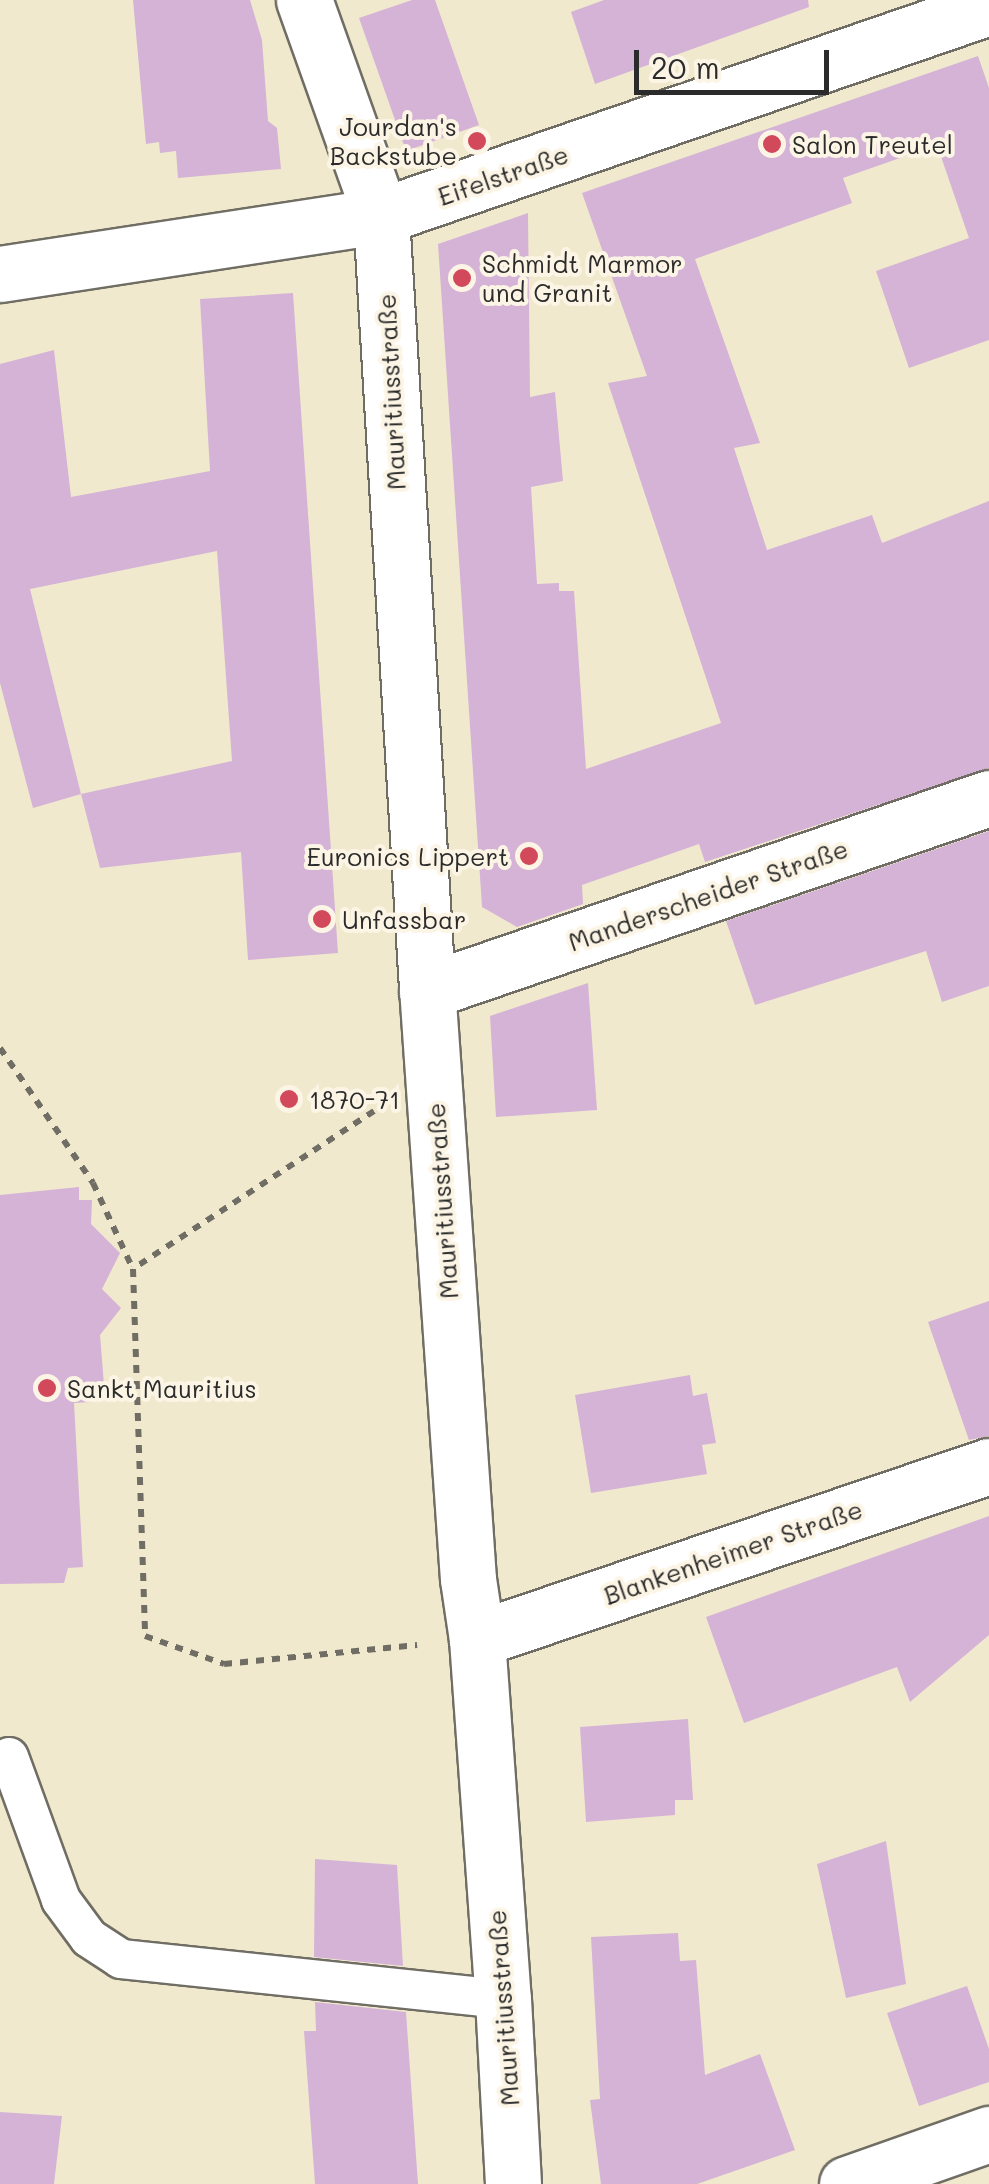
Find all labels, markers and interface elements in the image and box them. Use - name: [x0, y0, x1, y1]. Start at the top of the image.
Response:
- scale bar: [639, 30, 834, 92]
- text: 20 m: [651, 47, 720, 87]
- place label: Jourdan's Backstube: [330, 112, 457, 171]
- place label: Salon Treutel: [792, 129, 953, 159]
- marker: Jourdan's Backstube: [466, 130, 488, 152]
- marker: Salon Treutel: [761, 133, 783, 155]
- street label: Eifelstraße: [434, 139, 572, 211]
- place label: Schmidt Marmor und Granit: [482, 249, 683, 308]
- marker: Schmidt Marmor und Granit: [451, 267, 473, 289]
- street label: Mauritiusstraße: [371, 293, 411, 491]
- street label: Manderscheider Straße: [564, 833, 852, 957]
- place label: Euronics Lippert: [307, 841, 509, 871]
- marker: Euronics Lippert: [518, 845, 540, 867]
- place label: Unfassbar: [342, 904, 466, 934]
- marker: Unfassbar: [311, 908, 333, 930]
- place label: 1870-71: [309, 1084, 400, 1114]
- marker: 1870-71: [278, 1088, 300, 1110]
- street label: Mauritiusstraße: [420, 1102, 464, 1300]
- place label: Sankt Mauritius: [67, 1373, 257, 1403]
- marker: Sankt Mauritius: [36, 1377, 58, 1399]
- street label: Blankenheimer Straße: [600, 1494, 866, 1610]
- street label: Mauritiusstraße: [481, 1909, 525, 2107]

